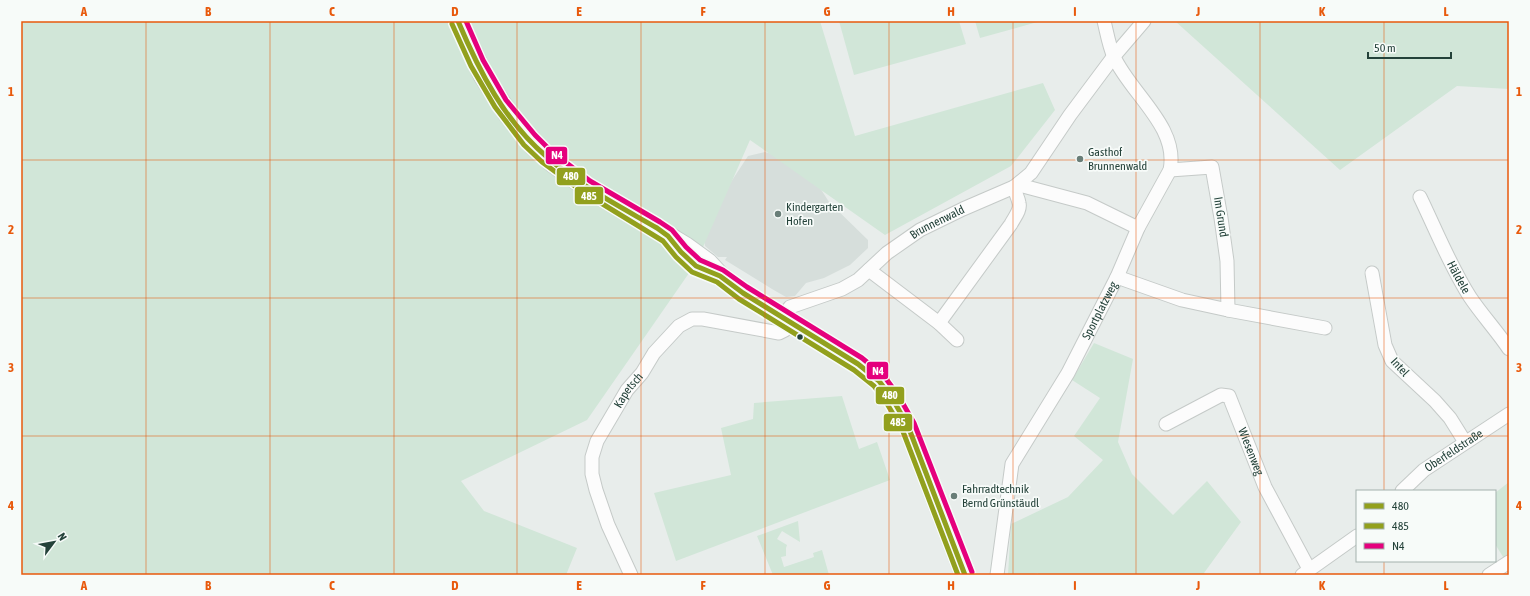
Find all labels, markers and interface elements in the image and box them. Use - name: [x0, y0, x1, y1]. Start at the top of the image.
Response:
- text: A: [80, 4, 88, 19]
- text: B: [205, 4, 212, 19]
- text: C: [329, 4, 335, 19]
- text: D: [451, 4, 459, 19]
- text: E: [576, 4, 582, 19]
- text: F: [700, 4, 706, 19]
- text: G: [824, 4, 831, 19]
- text: H: [947, 4, 955, 19]
- text: I: [1073, 4, 1077, 19]
- text: J: [1195, 4, 1200, 19]
- text: K: [1319, 4, 1326, 19]
- text: L: [1443, 4, 1449, 19]
- scale bar: [1368, 34, 1451, 60]
- text: 50 m: [1374, 41, 1396, 55]
- text: 1: [8, 84, 14, 99]
- text: 1: [1516, 84, 1522, 99]
- place label: Gasthof Brunnenwald: [1088, 145, 1147, 173]
- line badge: N4: [545, 146, 568, 165]
- text: N4: [551, 149, 563, 161]
- marker: Gasthof Brunnenwald: [1075, 154, 1085, 164]
- line badge: 480: [556, 167, 586, 186]
- text: 480: [562, 170, 579, 182]
- line badge: 485: [574, 186, 604, 205]
- text: 485: [580, 190, 597, 202]
- street label: Im Grund: [1211, 196, 1231, 238]
- place label: Kindergarten Hofen: [786, 200, 843, 228]
- street label: Brunnenwald: [907, 202, 967, 242]
- marker: Kindergarten Hofen: [773, 209, 783, 219]
- text: 2: [8, 222, 14, 237]
- text: 2: [1516, 222, 1522, 237]
- street label: Häldele: [1444, 259, 1473, 296]
- street label: Sportplatzweg: [1079, 278, 1121, 342]
- unlabelled marker: [795, 332, 805, 342]
- street label: Intel: [1388, 355, 1413, 380]
- text: 3: [8, 360, 14, 375]
- text: 3: [1516, 360, 1522, 375]
- line badge: N4: [866, 361, 889, 380]
- text: N4: [872, 365, 884, 377]
- street label: Kapetsch: [611, 370, 646, 410]
- line badge: 480: [875, 386, 905, 405]
- text: 480: [881, 389, 898, 401]
- line badge: 485: [883, 413, 913, 432]
- text: 485: [889, 416, 906, 428]
- street label: Wiesenweg: [1235, 426, 1267, 478]
- street label: Oberfeldstraße: [1422, 426, 1485, 475]
- place label: Fahrradtechnik Bernd Grünstäudl: [962, 482, 1040, 510]
- legend: [1356, 490, 1496, 562]
- marker: Fahrradtechnik Bernd Grünstäudl: [949, 491, 959, 501]
- text: 4: [7, 498, 14, 513]
- text: 4: [1515, 498, 1522, 513]
- text: 480: [1392, 499, 1409, 513]
- text: 485: [1392, 519, 1409, 533]
- north arrow: [34, 522, 74, 562]
- text: N: [56, 531, 69, 543]
- text: N4: [1392, 539, 1405, 553]
- text: A: [80, 578, 88, 593]
- text: B: [205, 578, 212, 593]
- text: C: [329, 578, 335, 593]
- text: D: [451, 578, 459, 593]
- text: E: [576, 578, 582, 593]
- text: F: [700, 578, 706, 593]
- text: G: [824, 578, 831, 593]
- text: H: [947, 578, 955, 593]
- text: I: [1073, 578, 1077, 593]
- text: J: [1195, 578, 1200, 593]
- text: K: [1319, 578, 1326, 593]
- text: L: [1443, 578, 1449, 593]

